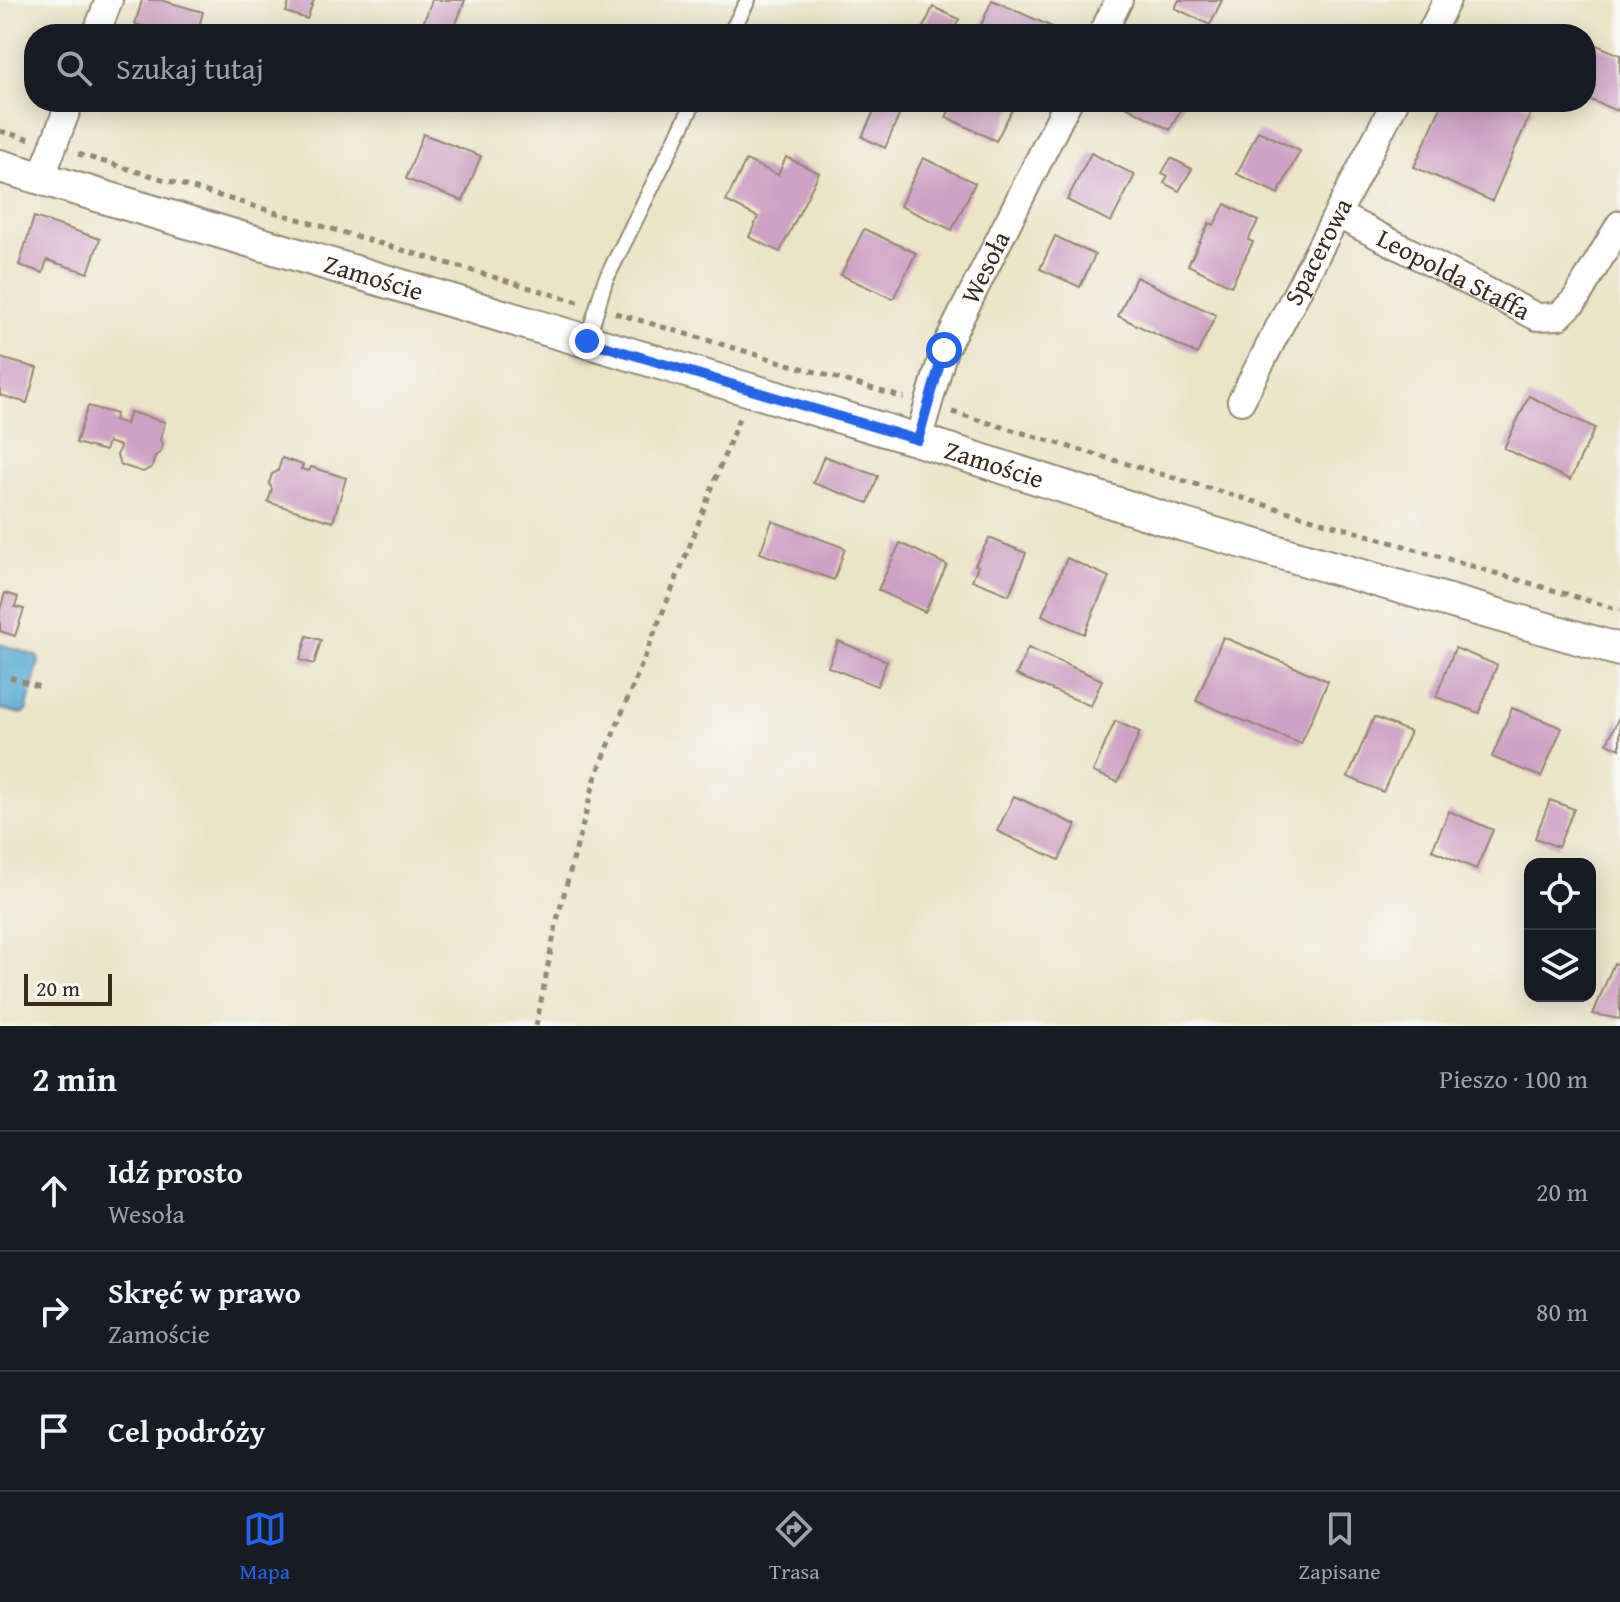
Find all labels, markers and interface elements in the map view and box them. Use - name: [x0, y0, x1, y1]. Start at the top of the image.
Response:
- search box: [24, 24, 1596, 112]
- icon: search: [52, 46, 96, 90]
- text: Szukaj tutaj: [116, 46, 264, 90]
- street label: Spacerowa: [1274, 190, 1362, 312]
- street label: Leopolda Staffa: [1370, 218, 1538, 330]
- street label: Wesoła: [950, 223, 1020, 310]
- street label: Zamoście: [319, 244, 428, 310]
- route end: [569, 323, 605, 359]
- route start: [926, 332, 962, 368]
- street label: Zamoście: [940, 430, 1049, 498]
- map controls: [1524, 858, 1596, 1002]
- button: locate: [1524, 858, 1596, 930]
- button: layers: [1524, 930, 1596, 1002]
- scale bar: [24, 970, 112, 1006]
- text: 20 m: [36, 972, 80, 1004]
- text: 2 min: [32, 1054, 117, 1103]
- text: Pieszo · 100 m: [1439, 1059, 1588, 1098]
- text: Idź prosto: [108, 1150, 243, 1194]
- icon: ahead: [32, 1169, 76, 1213]
- text: 20 m: [1536, 1172, 1588, 1211]
- text: Wesoła: [108, 1194, 185, 1233]
- text: Skręć w prawo: [108, 1270, 301, 1314]
- icon: right: [32, 1289, 76, 1333]
- text: 80 m: [1536, 1292, 1588, 1331]
- text: Zamoście: [108, 1314, 210, 1353]
- icon: arrive: [32, 1409, 76, 1453]
- text: Cel podróży: [108, 1409, 265, 1453]
- tab: Mapa: [239, 1507, 290, 1587]
- tab: Trasa: [769, 1507, 820, 1587]
- tab: Zapisane: [1299, 1507, 1381, 1587]

